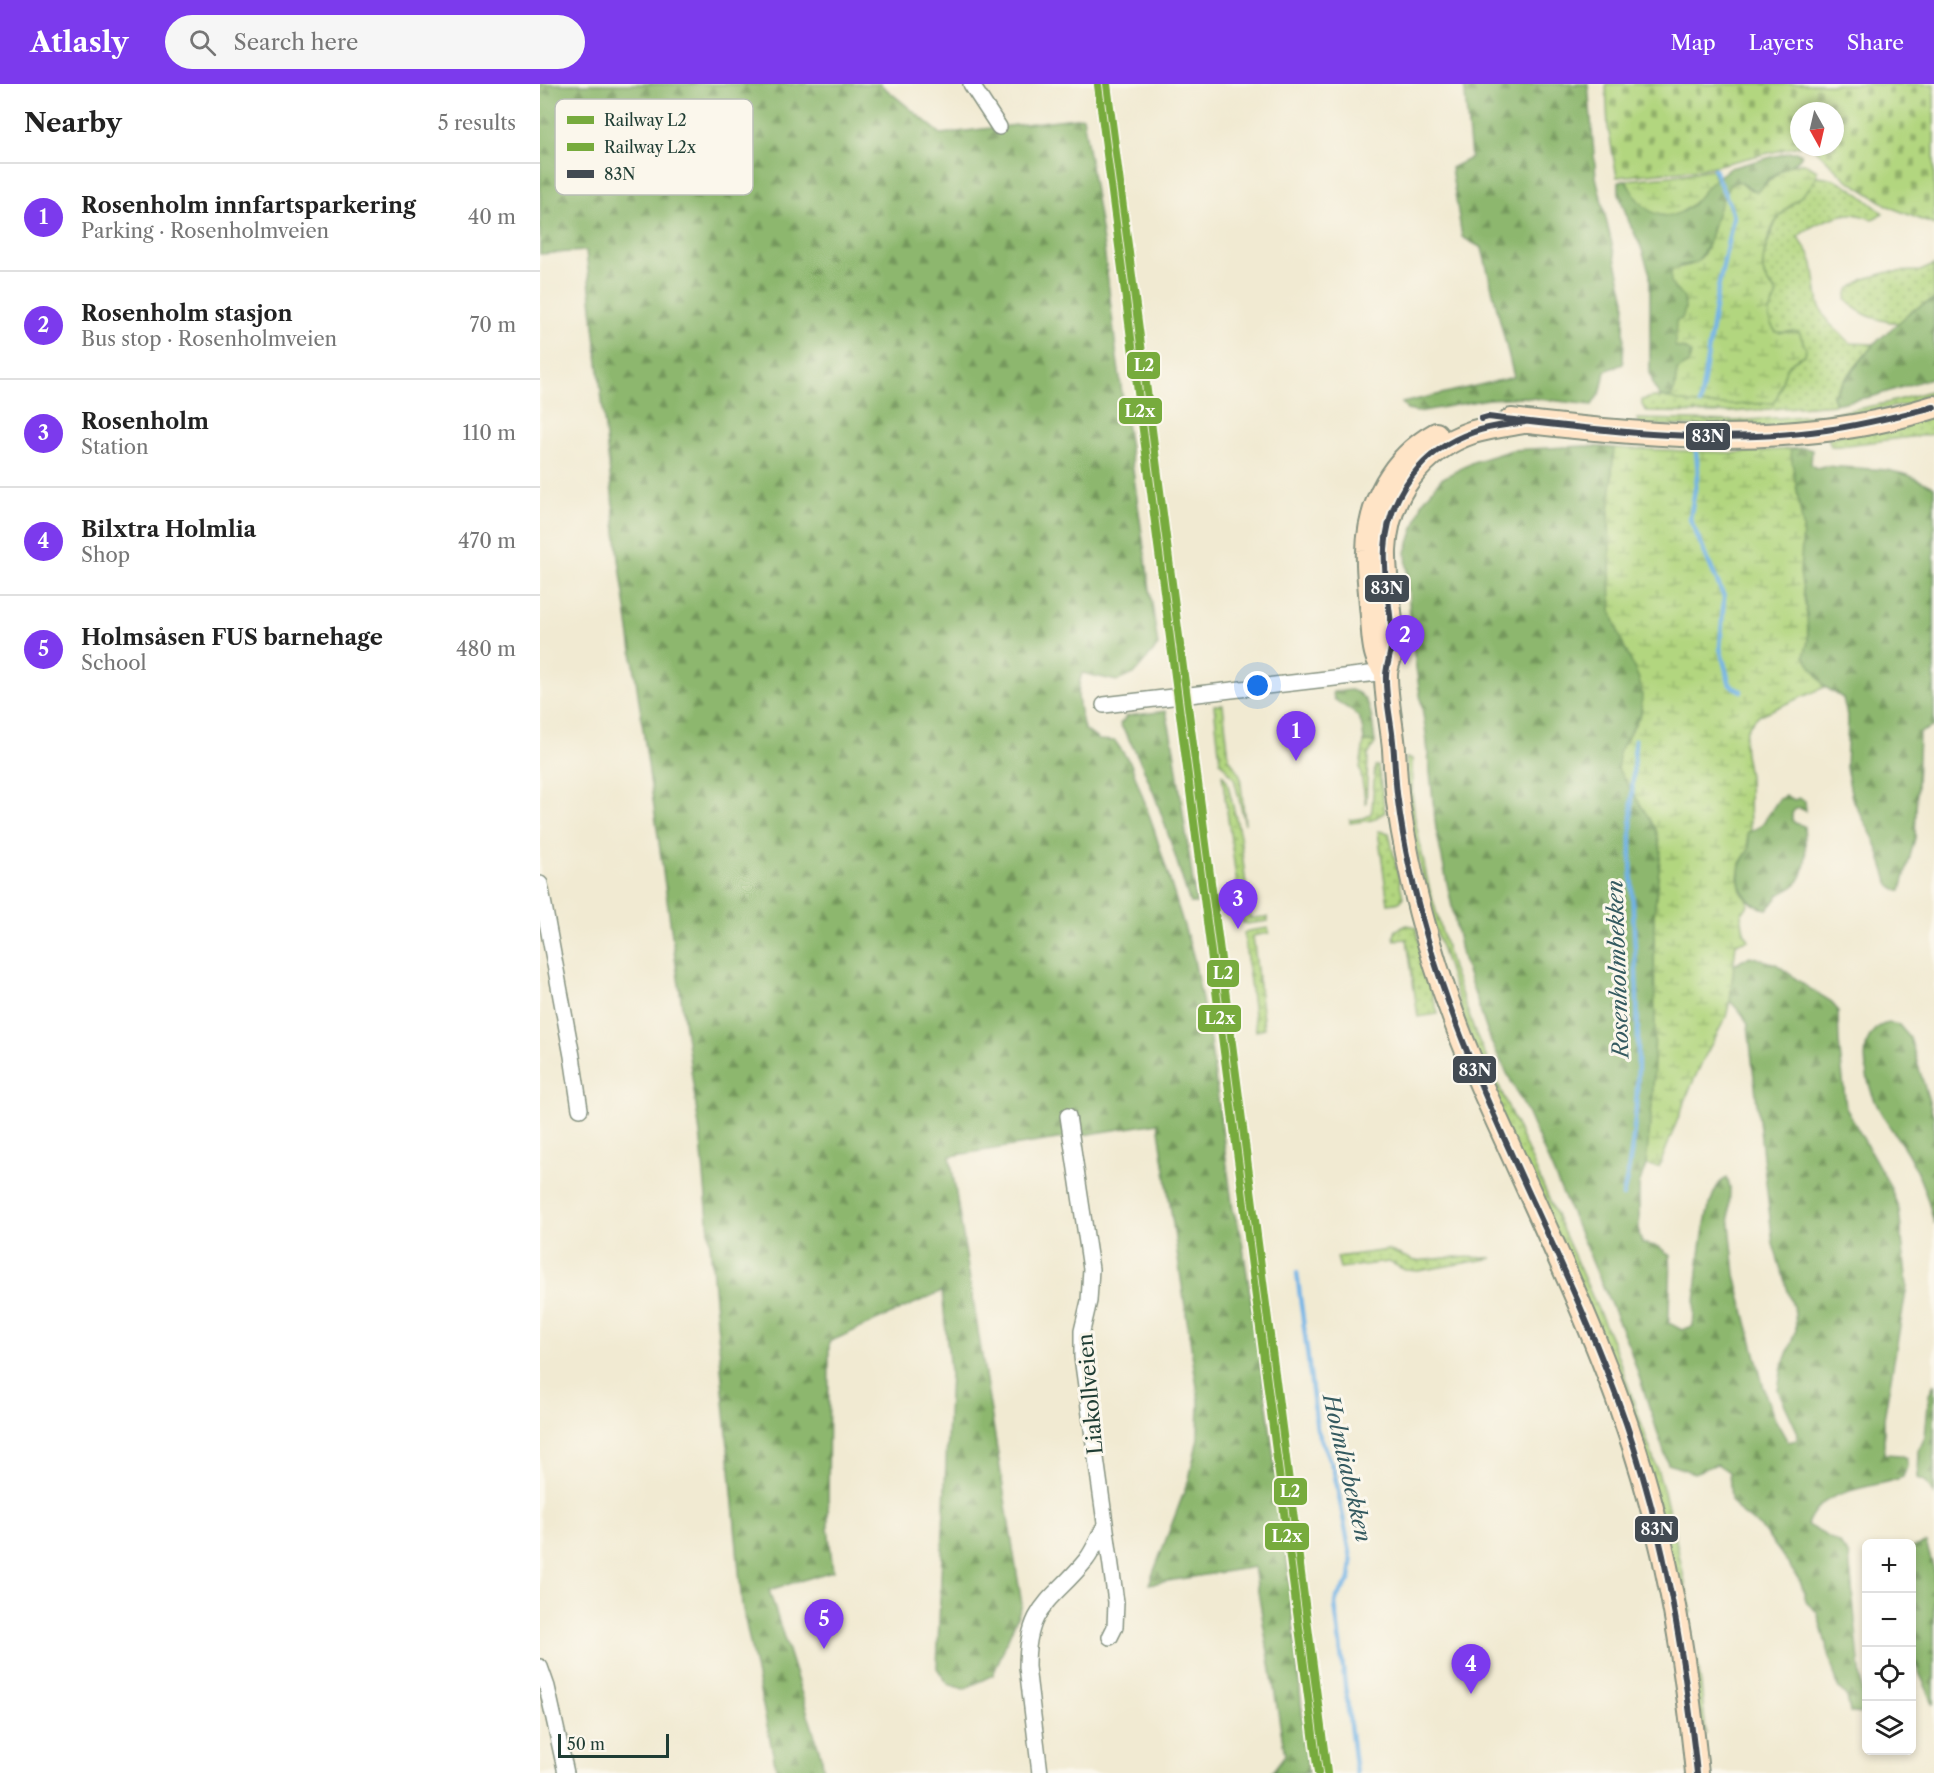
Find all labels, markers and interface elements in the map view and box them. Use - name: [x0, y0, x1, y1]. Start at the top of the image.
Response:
- search box: [165, 15, 585, 69]
- text: Atlasly: [30, 25, 129, 59]
- icon: search: [186, 26, 219, 59]
- text: Search here: [234, 29, 358, 56]
- text: Map: [1671, 30, 1716, 55]
- text: Layers: [1749, 30, 1814, 55]
- text: Share: [1847, 30, 1904, 55]
- legend: [555, 99, 753, 195]
- north arrow: [1790, 102, 1844, 156]
- text: Nearby: [24, 107, 122, 139]
- text: Railway L2: [604, 110, 687, 130]
- text: 5 results: [438, 111, 516, 135]
- text: Railway L2x: [604, 137, 697, 157]
- text: 83N: [604, 164, 636, 184]
- text: Rosenholm innfartsparkering: [81, 192, 416, 219]
- text: 1: [39, 205, 48, 229]
- text: 40 m: [468, 205, 516, 229]
- text: Parking · Rosenholmveien: [81, 219, 329, 243]
- text: Rosenholm stasjon: [81, 300, 293, 327]
- text: 2: [38, 313, 49, 337]
- text: 70 m: [470, 313, 516, 337]
- text: Bus stop · Rosenholmveien: [81, 327, 337, 351]
- line badge: L2: [1126, 351, 1161, 380]
- text: L2: [1134, 355, 1154, 375]
- line badge: L2x: [1118, 397, 1163, 425]
- text: L2x: [1125, 401, 1156, 421]
- text: Rosenholm: [81, 408, 209, 435]
- text: 3: [38, 421, 49, 445]
- text: 110 m: [463, 421, 516, 445]
- line badge: 83N: [1685, 422, 1731, 451]
- text: 83N: [1692, 426, 1724, 446]
- text: Station: [81, 435, 149, 459]
- text: Bilxtra Holmlia: [81, 516, 256, 543]
- text: 4: [38, 529, 49, 553]
- text: 470 m: [458, 529, 516, 553]
- text: Shop: [81, 543, 130, 567]
- line badge: 83N: [1364, 574, 1410, 603]
- text: 83N: [1371, 578, 1403, 598]
- pin: 2: [1386, 616, 1424, 665]
- text: Holmsåsen FUS barnehage: [81, 624, 383, 651]
- text: 5: [38, 637, 49, 661]
- text: 480 m: [456, 637, 516, 661]
- text: School: [81, 651, 146, 675]
- your location: [1243, 671, 1272, 700]
- pin: 1: [1276, 712, 1316, 761]
- pin: 3: [1218, 880, 1258, 929]
- water label: Rosenholmbekken: [1601, 880, 1635, 1060]
- line badge: L2: [1206, 959, 1240, 988]
- text: L2: [1213, 963, 1233, 983]
- line badge: L2x: [1197, 1004, 1242, 1033]
- text: L2x: [1205, 1008, 1236, 1028]
- line badge: 83N: [1452, 1055, 1497, 1084]
- text: 83N: [1459, 1060, 1491, 1080]
- street label: Liakollveien: [1072, 1332, 1108, 1456]
- water label: Holmliabekken: [1316, 1389, 1377, 1545]
- line badge: L2: [1273, 1477, 1308, 1506]
- text: L2: [1280, 1481, 1300, 1501]
- line badge: 83N: [1634, 1515, 1679, 1543]
- text: 83N: [1641, 1519, 1673, 1539]
- line badge: L2x: [1264, 1522, 1310, 1551]
- text: L2x: [1272, 1526, 1303, 1546]
- map controls: [1862, 1539, 1916, 1755]
- button: +: [1862, 1539, 1916, 1593]
- button: −: [1862, 1593, 1916, 1647]
- pin: 5: [804, 1600, 844, 1649]
- pin: 4: [1452, 1644, 1490, 1694]
- button: locate: [1862, 1647, 1916, 1701]
- button: layers: [1862, 1701, 1916, 1755]
- scale bar: [558, 1731, 669, 1758]
- text: 50 m: [567, 1734, 605, 1754]

